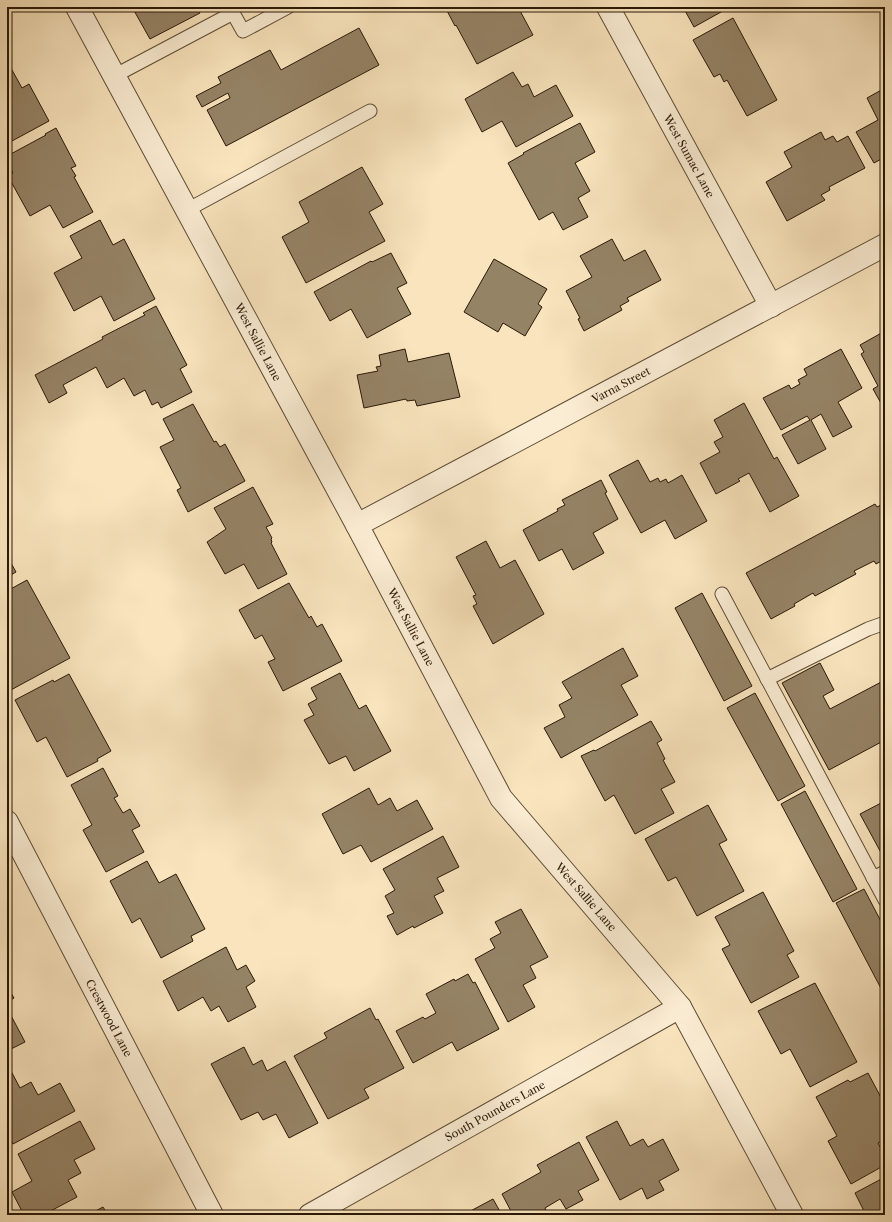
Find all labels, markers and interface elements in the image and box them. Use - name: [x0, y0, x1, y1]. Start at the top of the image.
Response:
- street label: West Sumac Lane: [660, 111, 718, 200]
- street label: West Sallie Lane: [231, 300, 284, 383]
- street label: Varna Street: [589, 364, 653, 407]
- street label: West Sallie Lane: [384, 585, 437, 668]
- street label: West Sallie Lane: [552, 859, 620, 934]
- street label: Crestwood Lane: [83, 977, 135, 1059]
- street label: South Pounders Lane: [442, 1078, 548, 1144]

